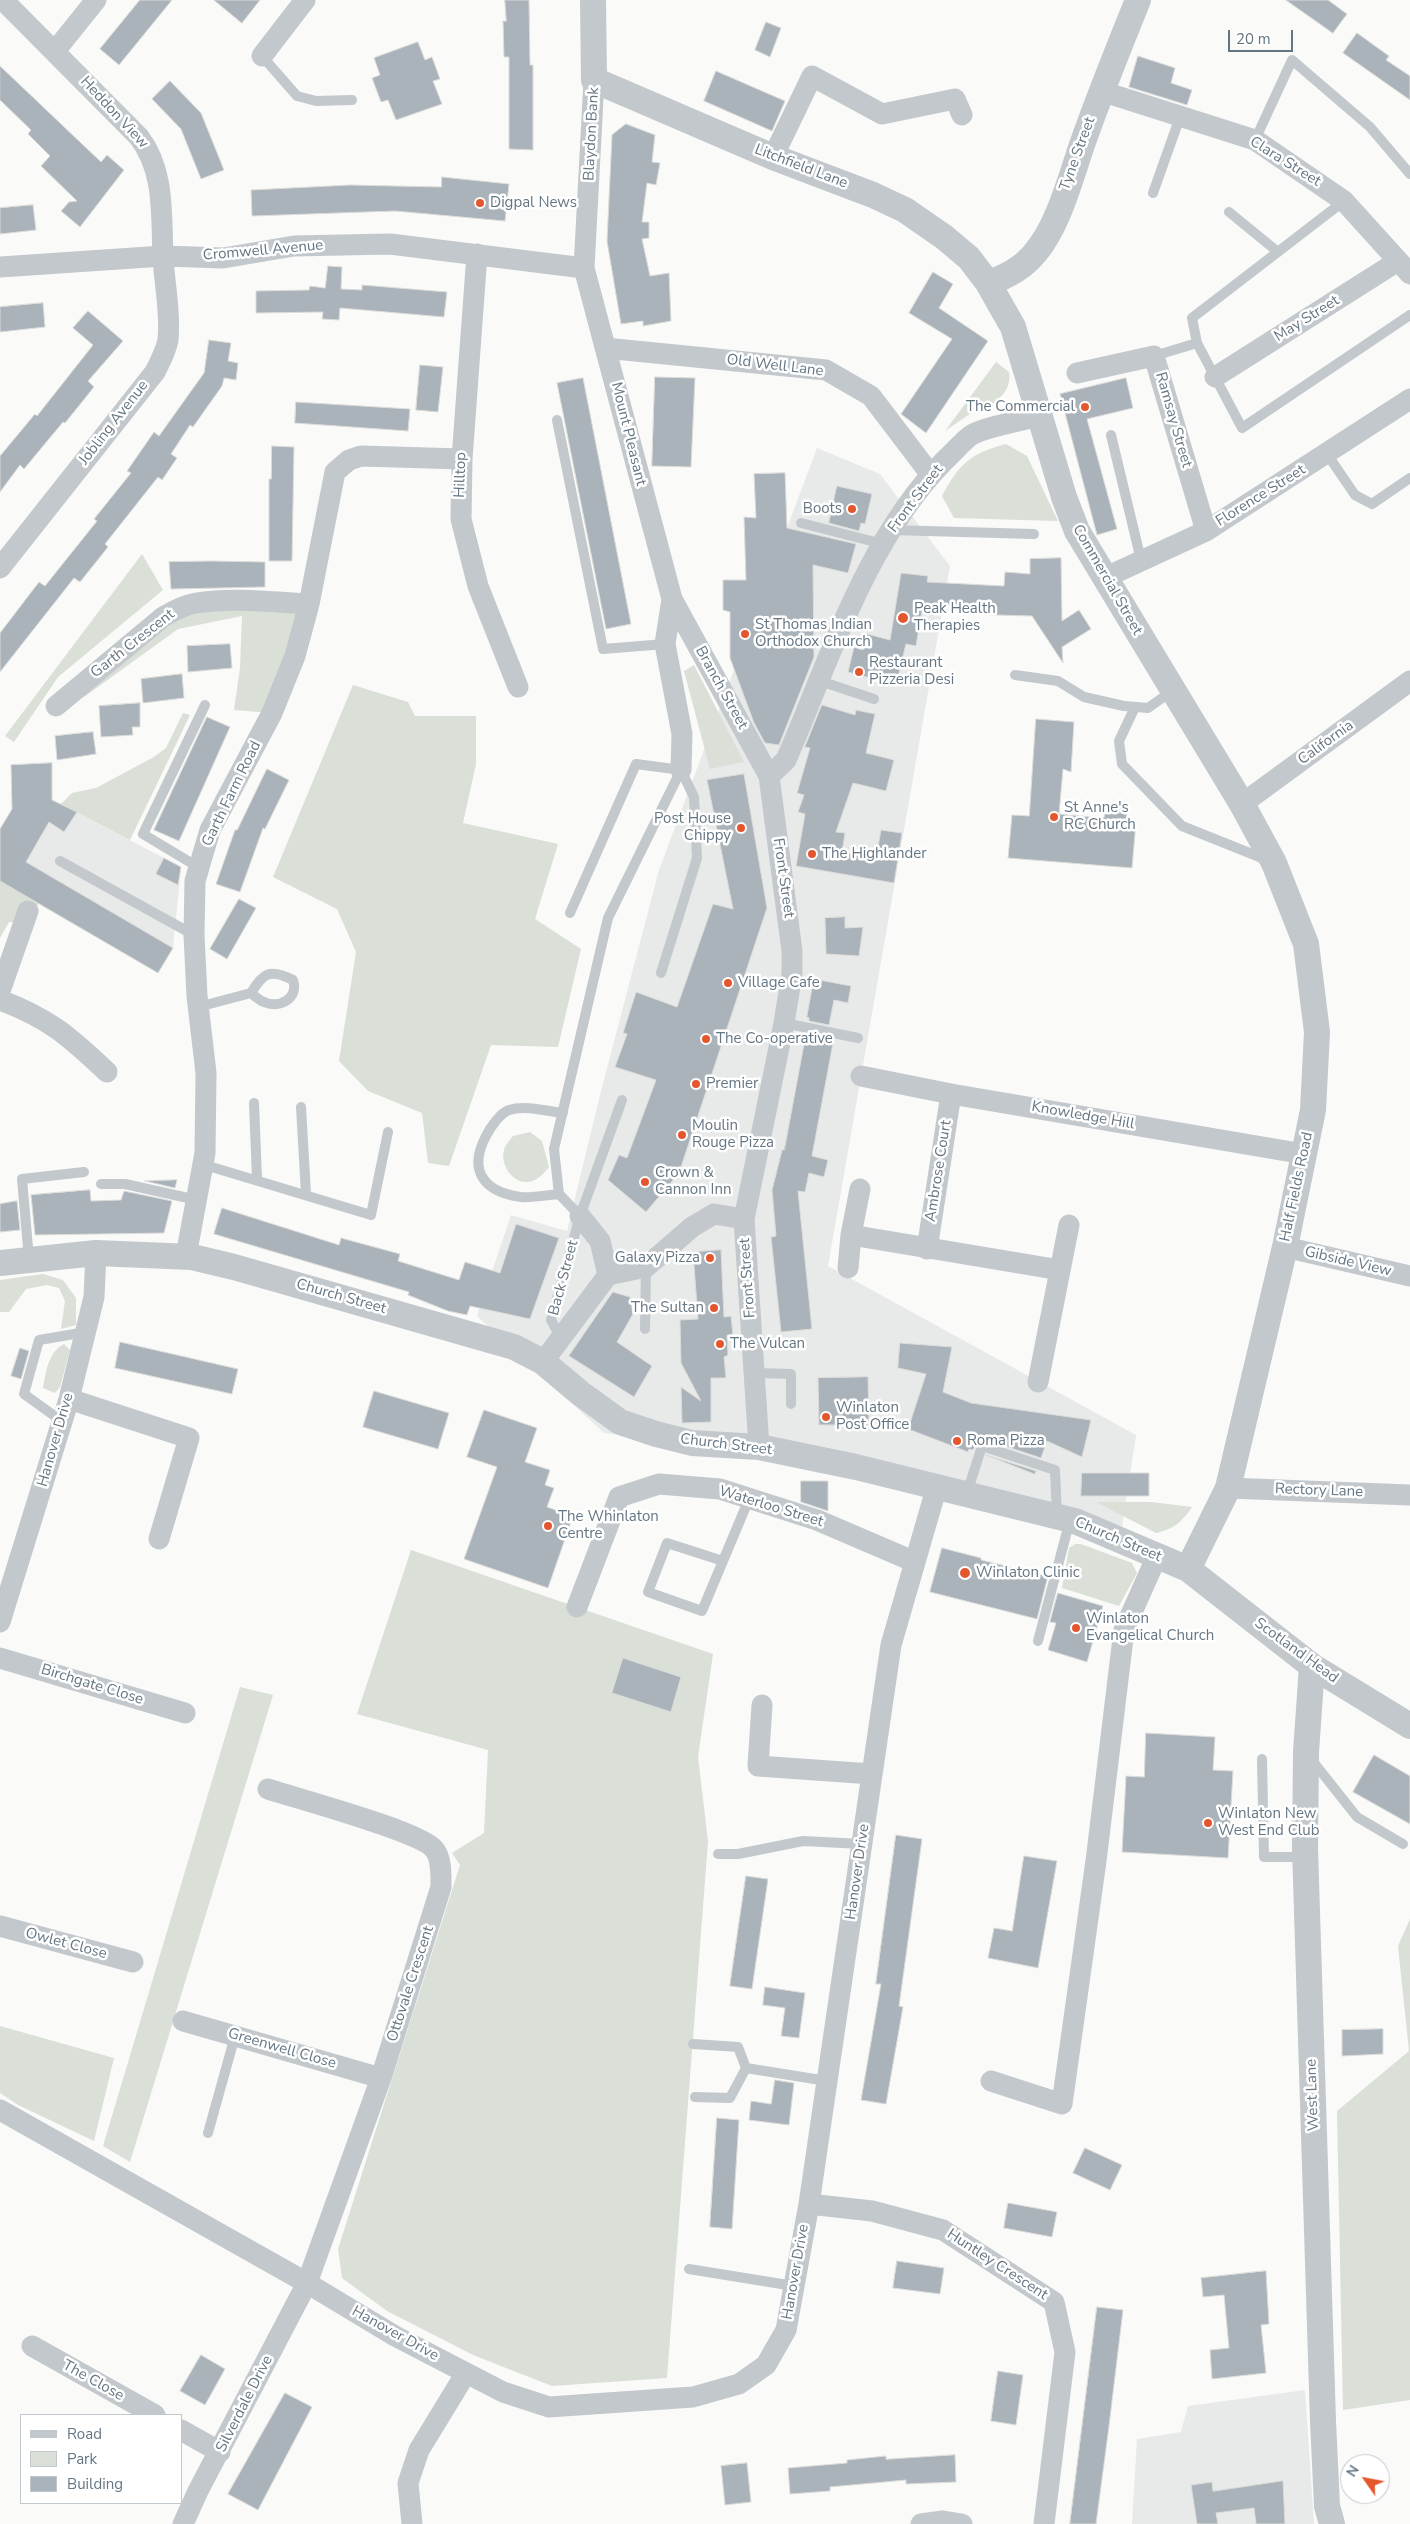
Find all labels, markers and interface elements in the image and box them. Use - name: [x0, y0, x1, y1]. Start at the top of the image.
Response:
- scale bar: [1230, 20, 1295, 52]
- text: 20 m: [1236, 29, 1271, 49]
- street label: Heddon View: [76, 73, 152, 153]
- street label: Blaydon Bank: [581, 87, 603, 181]
- street label: Tyne Street: [1056, 115, 1100, 193]
- street label: Clara Street: [1246, 133, 1324, 191]
- street label: Litchfield Lane: [752, 141, 850, 193]
- place label: Digpal News: [490, 194, 577, 212]
- marker: Digpal News: [474, 197, 486, 209]
- street label: Cromwell Avenue: [202, 237, 324, 265]
- street label: May Street: [1271, 292, 1343, 346]
- street label: Old Well Lane: [726, 351, 824, 381]
- street label: Ramsay Street: [1151, 370, 1195, 470]
- street label: Jobling Avenue: [75, 377, 153, 469]
- street label: Mount Pleasant: [606, 380, 650, 488]
- place label: The Commercial: [966, 398, 1075, 416]
- marker: The Commercial: [1079, 401, 1091, 413]
- street label: Hilltop: [451, 452, 471, 498]
- street label: Florence Street: [1213, 461, 1309, 531]
- street label: Front Street: [885, 462, 947, 536]
- place label: Boots: [803, 500, 842, 518]
- marker: Boots: [846, 503, 858, 515]
- street label: Commercial Street: [1068, 522, 1146, 638]
- place label: Peak Health Therapies: [914, 600, 996, 635]
- street label: Garth Crescent: [88, 606, 178, 682]
- marker: Peak Health Therapies: [896, 611, 910, 625]
- place label: St Thomas Indian Orthodox Church: [755, 616, 872, 651]
- marker: St Thomas Indian Orthodox Church: [739, 628, 751, 640]
- street label: Branch Street: [691, 643, 751, 733]
- place label: Restaurant Pizzeria Desi: [869, 654, 954, 689]
- marker: Restaurant Pizzeria Desi: [853, 666, 865, 678]
- street label: California: [1295, 717, 1357, 769]
- street label: Garth Farm Road: [199, 738, 265, 850]
- place label: St Anne's RC Church: [1064, 799, 1136, 834]
- place label: Post House Chippy: [654, 810, 731, 845]
- marker: St Anne's RC Church: [1048, 811, 1060, 823]
- marker: Post House Chippy: [735, 822, 747, 834]
- street label: Front Street: [769, 837, 797, 919]
- place label: The Highlander: [822, 845, 927, 863]
- marker: The Highlander: [806, 848, 818, 860]
- place label: Village Cafe: [738, 974, 820, 992]
- marker: Village Cafe: [722, 977, 734, 989]
- place label: The Co-operative: [716, 1030, 833, 1048]
- marker: The Co-operative: [700, 1033, 712, 1045]
- place label: Premier: [706, 1075, 758, 1093]
- marker: Premier: [690, 1078, 702, 1090]
- street label: Knowledge Hill: [1030, 1098, 1136, 1134]
- place label: Moulin Rouge Pizza: [692, 1117, 774, 1152]
- street label: Ambrose Court: [922, 1119, 956, 1223]
- marker: Moulin Rouge Pizza: [676, 1129, 688, 1141]
- street label: Half Fields Road: [1277, 1131, 1317, 1243]
- place label: Crown & Cannon Inn: [655, 1164, 731, 1199]
- marker: Crown & Cannon Inn: [639, 1176, 651, 1188]
- street label: Front Street: [736, 1237, 760, 1319]
- street label: Back Street: [545, 1238, 583, 1318]
- street label: Gibside View: [1303, 1243, 1393, 1281]
- place label: Galaxy Pizza: [615, 1249, 700, 1267]
- marker: Galaxy Pizza: [704, 1252, 716, 1264]
- street label: Church Street: [294, 1276, 388, 1318]
- place label: The Sultan: [631, 1299, 704, 1317]
- marker: The Sultan: [708, 1302, 720, 1314]
- place label: The Vulcan: [730, 1335, 805, 1353]
- marker: The Vulcan: [714, 1338, 726, 1350]
- street label: Hanover Drive: [34, 1391, 78, 1489]
- place label: Winlaton Post Office: [836, 1399, 909, 1434]
- marker: Winlaton Post Office: [820, 1411, 832, 1423]
- street label: Church Street: [679, 1430, 773, 1460]
- place label: Roma Pizza: [967, 1432, 1045, 1450]
- marker: Roma Pizza: [951, 1435, 963, 1447]
- street label: Rectory Lane: [1275, 1480, 1363, 1502]
- street label: Waterloo Street: [717, 1483, 825, 1531]
- place label: The Whinlaton Centre: [558, 1508, 659, 1543]
- street label: Church Street: [1072, 1514, 1164, 1566]
- marker: The Whinlaton Centre: [542, 1520, 554, 1532]
- place label: Winlaton Clinic: [976, 1564, 1080, 1582]
- marker: Winlaton Clinic: [958, 1566, 972, 1580]
- place label: Winlaton Evangelical Church: [1086, 1610, 1214, 1645]
- street label: Scotland Head: [1251, 1615, 1341, 1687]
- marker: Winlaton Evangelical Church: [1070, 1622, 1082, 1634]
- street label: Birchgate Close: [39, 1661, 145, 1709]
- place label: Winlaton New West End Club: [1218, 1805, 1319, 1840]
- marker: Winlaton New West End Club: [1202, 1817, 1214, 1829]
- street label: Hanover Drive: [842, 1823, 874, 1921]
- street label: Owlet Close: [23, 1924, 109, 1964]
- street label: Ottovale Crescent: [384, 1924, 438, 2044]
- street label: Greenwell Close: [226, 2025, 338, 2073]
- street label: West Lane: [1303, 2058, 1323, 2132]
- street label: Hanover Drive: [779, 2223, 813, 2321]
- street label: Huntley Crescent: [943, 2226, 1051, 2304]
- street label: Hanover Drive: [348, 2303, 442, 2365]
- street label: Silverdale Drive: [213, 2353, 277, 2455]
- street label: The Close: [59, 2357, 127, 2405]
- legend: [20, 2414, 182, 2504]
- text: Road: [67, 2424, 102, 2444]
- text: Park: [67, 2449, 97, 2469]
- north arrow: [1340, 2454, 1390, 2504]
- text: N: [1342, 2462, 1364, 2481]
- text: Building: [67, 2474, 123, 2494]

